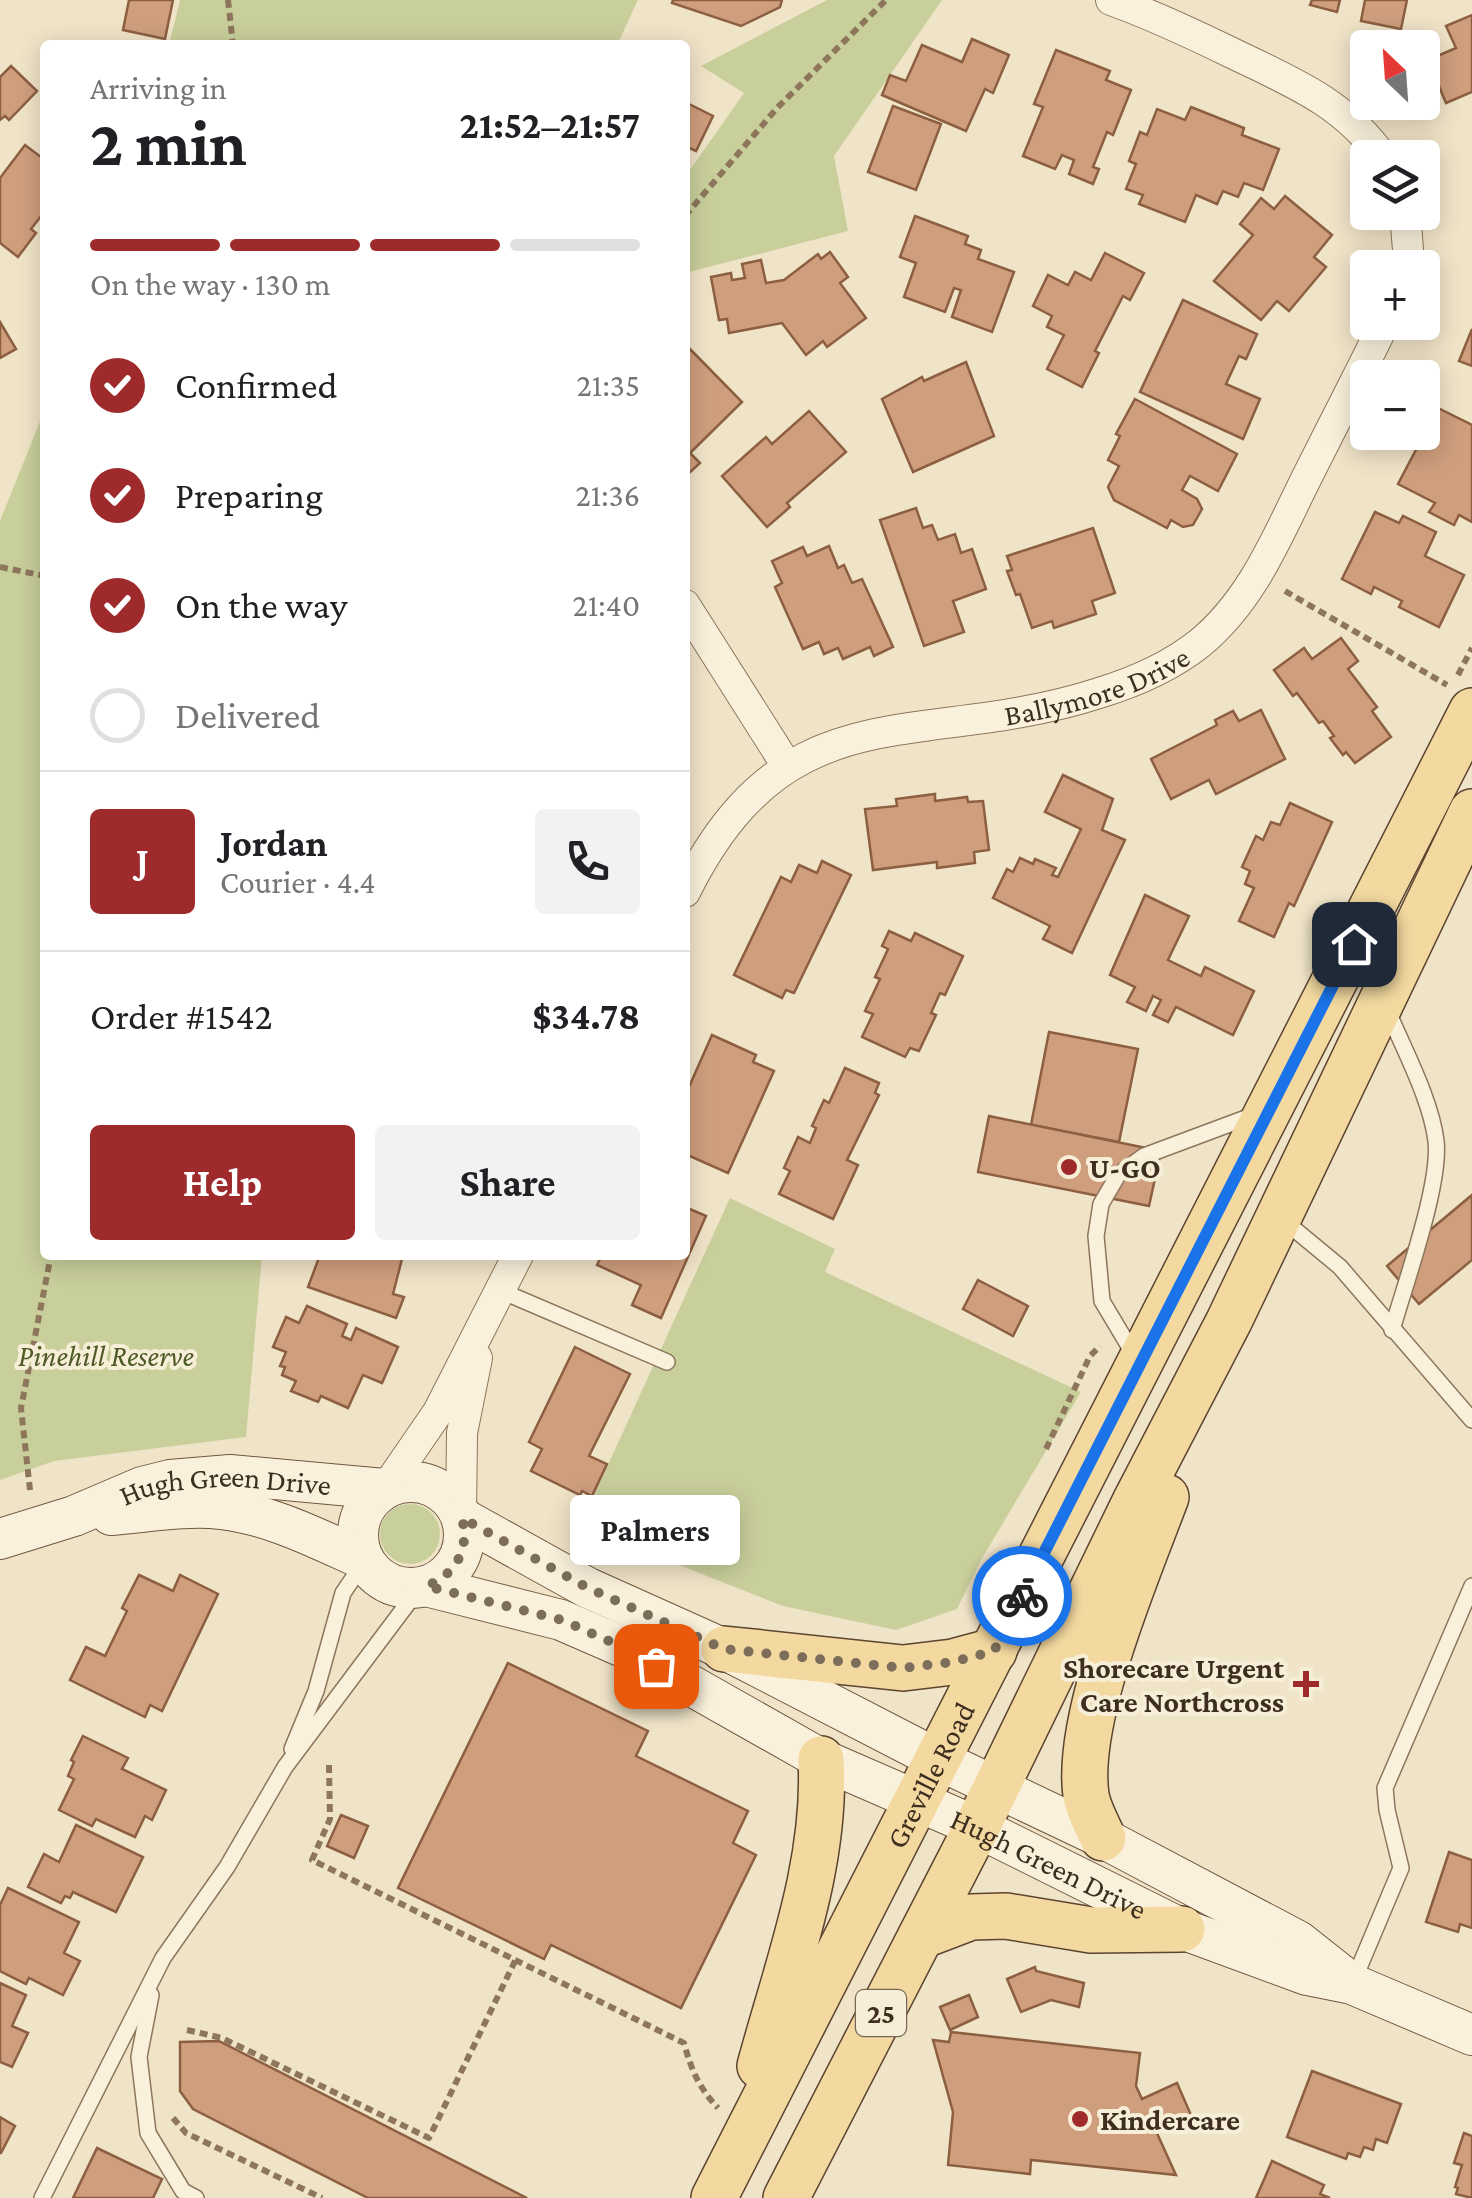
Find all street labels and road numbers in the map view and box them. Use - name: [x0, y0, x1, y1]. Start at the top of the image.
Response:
- street label: Ballymore Drive: [1002, 639, 1195, 731]
- street label: Hugh Green Drive: [114, 1458, 333, 1511]
- street label: Greville Road: [879, 1696, 981, 1853]
- street label: Hugh Green Drive: [946, 1801, 1152, 1925]
- road number: 25: [856, 1990, 906, 2036]

